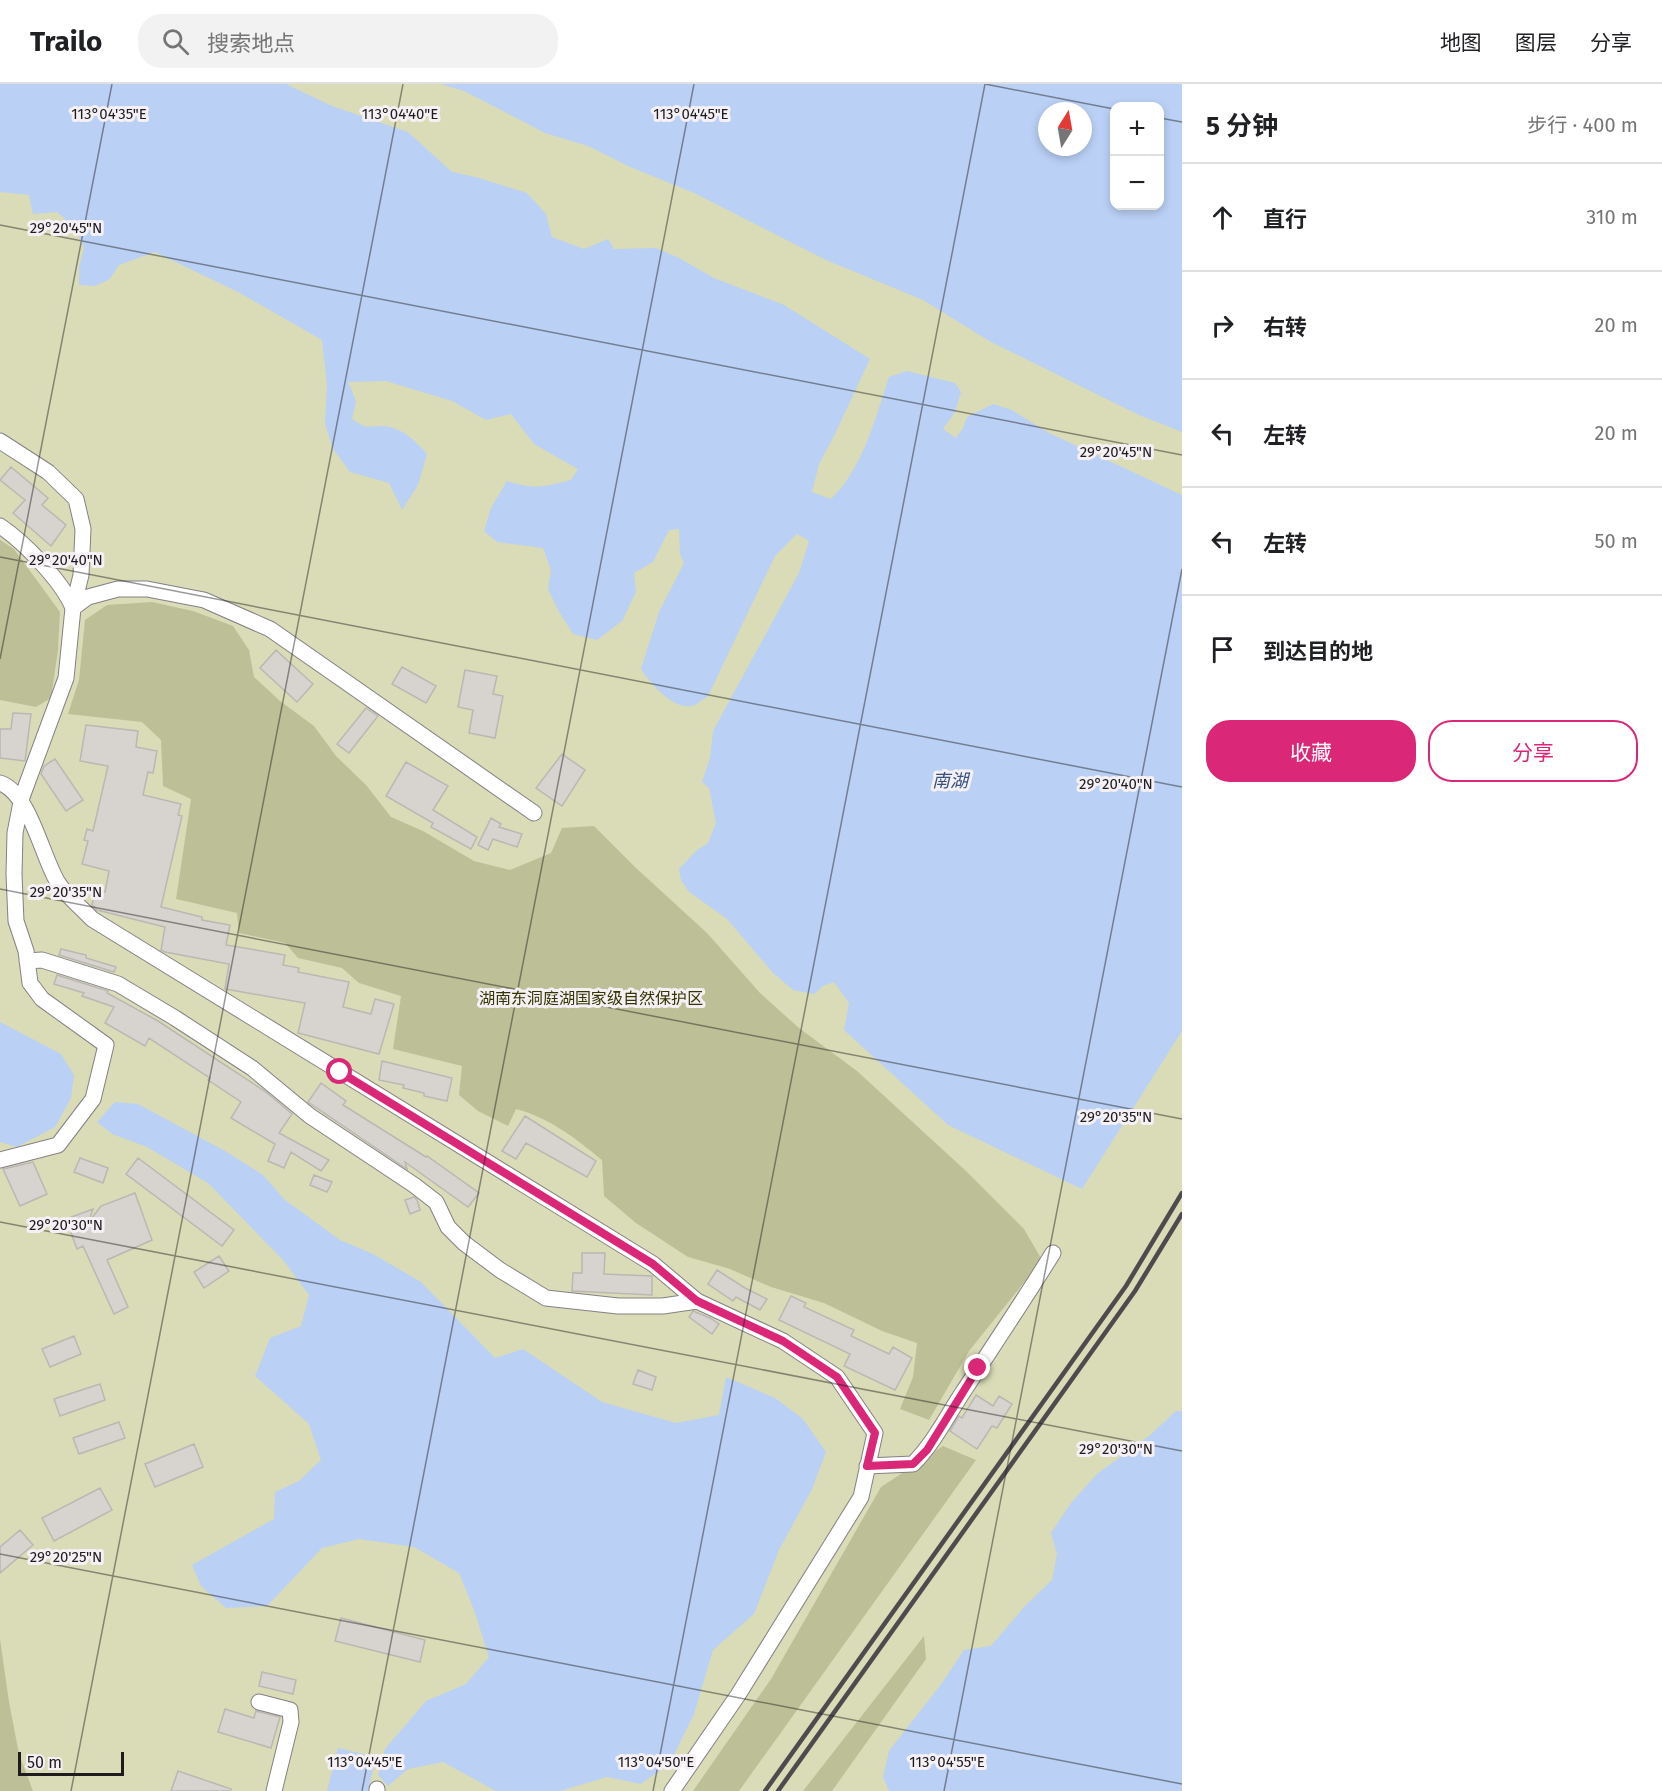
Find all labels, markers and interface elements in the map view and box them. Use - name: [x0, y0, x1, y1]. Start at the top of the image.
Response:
- search box: [138, 14, 558, 68]
- text: Trailo: [30, 25, 102, 58]
- icon: search: [159, 25, 192, 58]
- text: 搜索地点: [207, 30, 295, 57]
- text: 地图: [1440, 30, 1482, 56]
- text: 图层: [1515, 30, 1557, 56]
- text: 分享: [1590, 30, 1632, 56]
- north arrow: [1038, 102, 1092, 156]
- map controls: [1110, 102, 1164, 210]
- button: +: [1110, 102, 1164, 156]
- text: 113°04'35"E: [71, 105, 147, 123]
- text: 113°04'40"E: [362, 105, 438, 123]
- text: 113°04'45"E: [653, 105, 729, 123]
- text: 5 分钟: [1206, 111, 1278, 142]
- text: 步行 · 400 m: [1527, 113, 1638, 137]
- button: −: [1110, 156, 1164, 210]
- icon: ahead: [1206, 201, 1239, 234]
- text: 310 m: [1586, 205, 1638, 229]
- text: 直行: [1263, 206, 1307, 233]
- text: 29°20'45"N: [30, 219, 102, 237]
- icon: right: [1206, 309, 1239, 342]
- text: 20 m: [1595, 313, 1638, 337]
- text: 右转: [1263, 314, 1307, 341]
- icon: left: [1206, 417, 1239, 450]
- text: 20 m: [1595, 421, 1638, 445]
- text: 左转: [1263, 422, 1307, 449]
- text: 29°20'45"N: [1080, 443, 1152, 461]
- icon: left: [1206, 525, 1239, 558]
- text: 50 m: [1594, 529, 1638, 553]
- text: 左转: [1263, 530, 1307, 557]
- text: 29°20'40"N: [29, 551, 103, 569]
- icon: arrive: [1206, 633, 1239, 666]
- text: 到达目的地: [1263, 638, 1373, 665]
- button: 收藏: [1206, 720, 1416, 782]
- button: 分享: [1428, 720, 1638, 782]
- water label: 南湖: [932, 770, 971, 792]
- text: 29°20'40"N: [1079, 775, 1153, 793]
- text: 29°20'35"N: [30, 883, 102, 901]
- park label: 湖南东洞庭湖国家级自然保护区: [479, 989, 703, 1008]
- route start: [326, 1058, 352, 1084]
- text: 29°20'35"N: [1080, 1108, 1152, 1126]
- text: 29°20'30"N: [29, 1216, 103, 1234]
- route end: [964, 1354, 990, 1380]
- text: 29°20'30"N: [1079, 1440, 1153, 1458]
- text: 29°20'25"N: [30, 1548, 102, 1566]
- scale bar: [18, 1749, 124, 1776]
- text: 50 m: [27, 1753, 62, 1772]
- text: 113°04'45"E: [327, 1753, 403, 1771]
- text: 113°04'50"E: [618, 1753, 694, 1771]
- text: 113°04'55"E: [909, 1753, 985, 1771]

